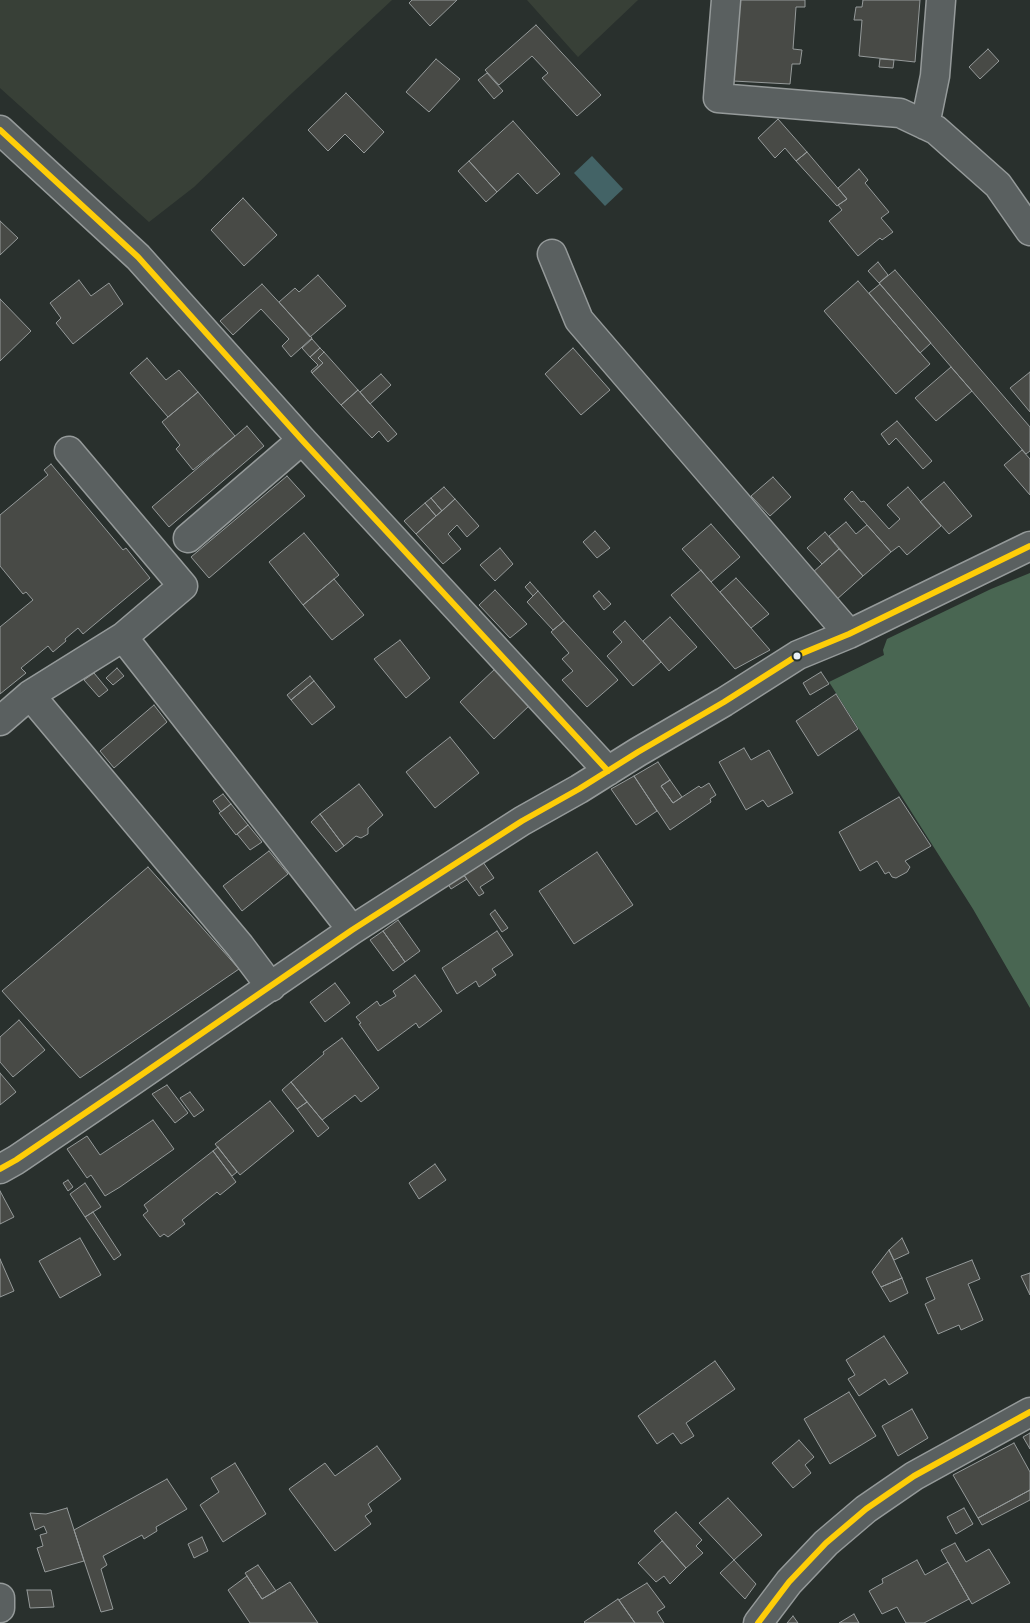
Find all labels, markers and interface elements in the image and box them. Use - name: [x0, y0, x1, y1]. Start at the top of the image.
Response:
- unlabelled marker: [792, 651, 802, 661]

